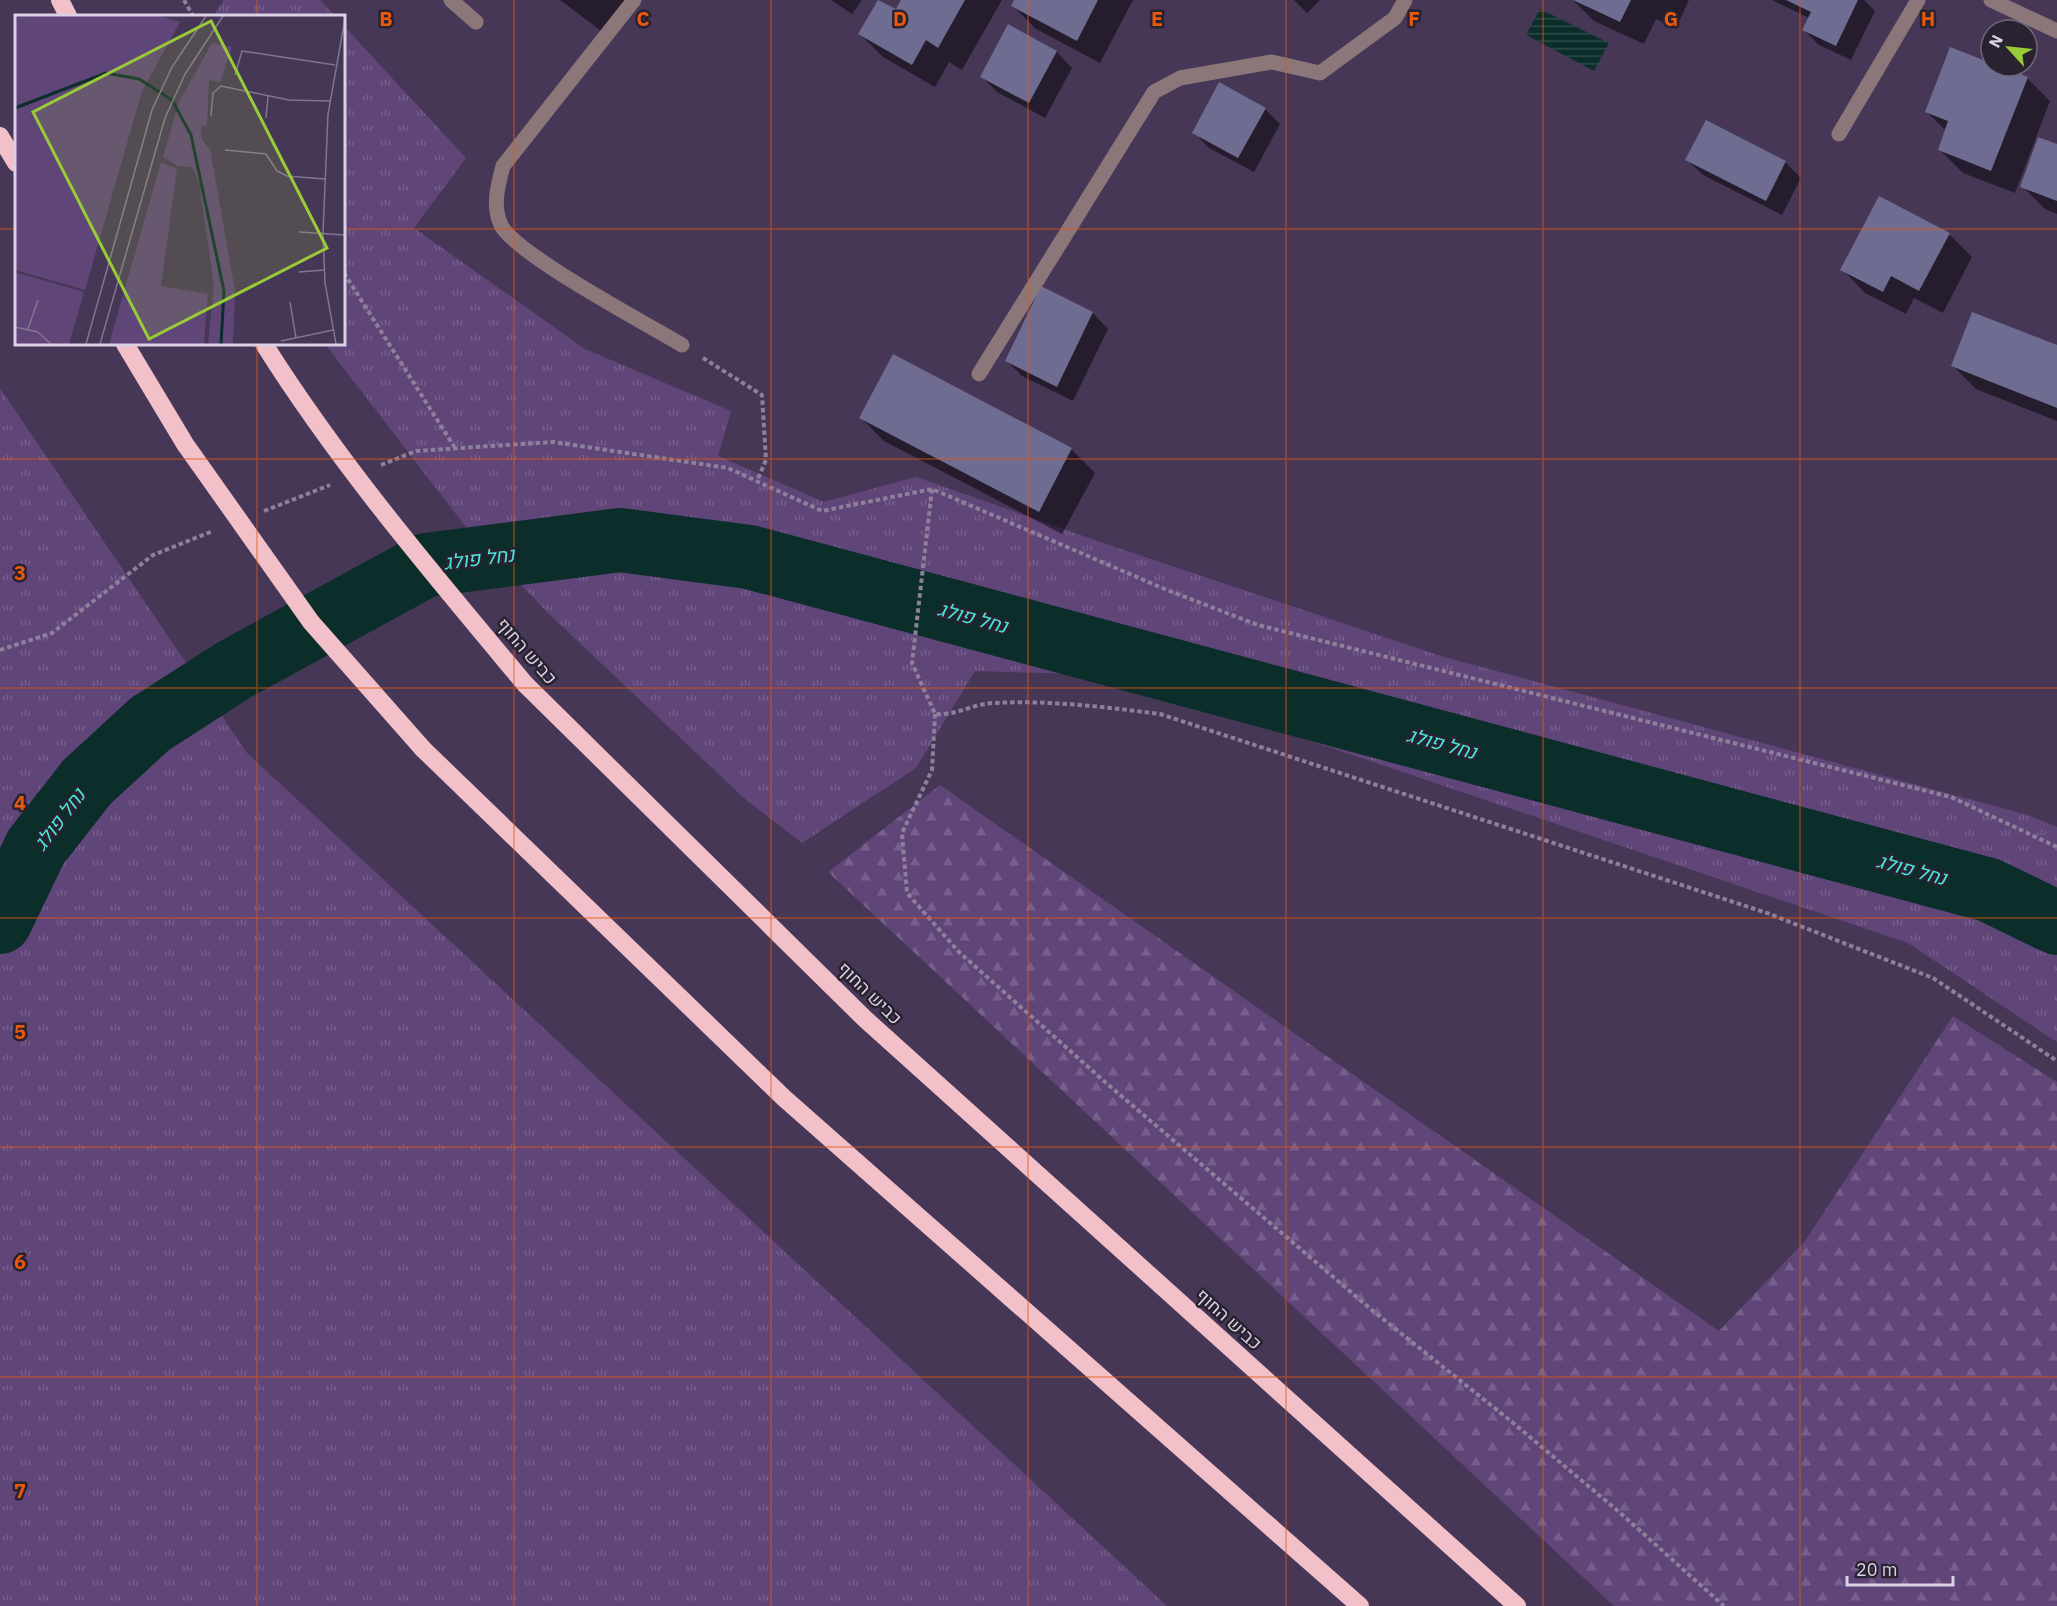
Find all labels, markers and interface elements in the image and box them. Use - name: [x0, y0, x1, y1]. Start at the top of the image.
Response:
- text: B: [379, 5, 393, 32]
- text: C: [636, 5, 650, 32]
- text: D: [893, 5, 907, 32]
- text: E: [1151, 5, 1163, 32]
- text: F: [1408, 5, 1420, 32]
- text: G: [1664, 5, 1678, 32]
- text: H: [1921, 5, 1935, 32]
- inset map: [15, 15, 345, 345]
- north arrow: [1979, 18, 2039, 78]
- text: N: [1984, 31, 2007, 51]
- water label: נחל פולג: [442, 540, 518, 576]
- text: 3: [14, 559, 26, 586]
- water label: נחל פולג: [935, 595, 1012, 640]
- street label: כביש החוף: [492, 613, 562, 689]
- water label: נחל פולג: [1404, 721, 1481, 766]
- water label: נחל פולג: [27, 781, 92, 855]
- text: 4: [14, 789, 26, 816]
- water label: נחל פולג: [1874, 847, 1951, 892]
- street label: כביש החוף: [833, 957, 907, 1029]
- text: 5: [14, 1018, 26, 1045]
- text: 6: [14, 1248, 26, 1275]
- street label: כביש החוף: [1191, 1283, 1267, 1355]
- text: 7: [14, 1477, 26, 1504]
- scale bar: [1847, 1549, 1954, 1587]
- text: 20 m: [1856, 1558, 1898, 1581]

